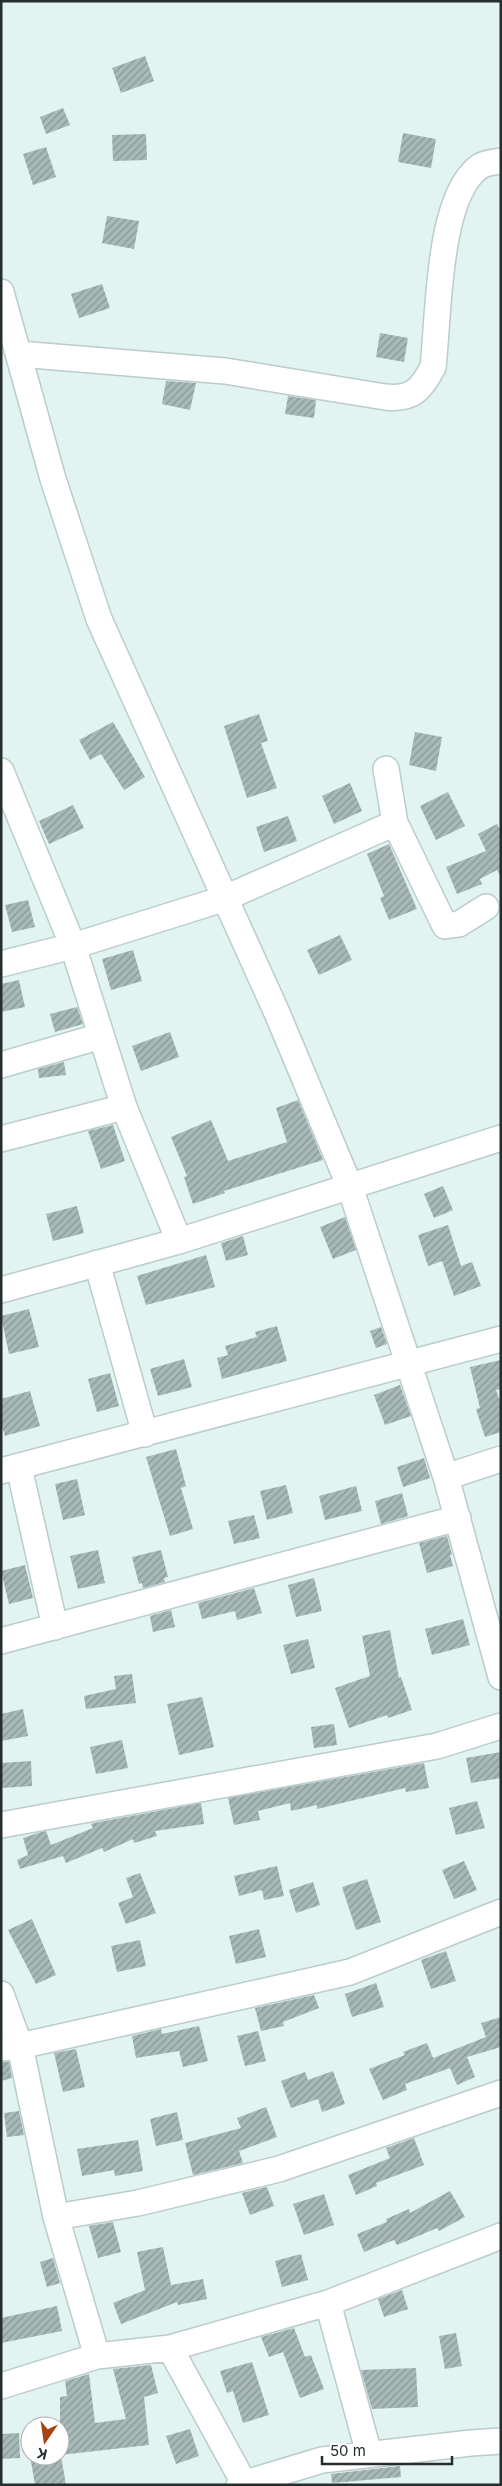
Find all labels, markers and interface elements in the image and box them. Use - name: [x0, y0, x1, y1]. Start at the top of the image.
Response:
- north arrow: [20, 2416, 70, 2466]
- scale bar: [322, 2434, 452, 2466]
- text: 50 m: [330, 2441, 366, 2460]
- text: K: [35, 2445, 49, 2464]

